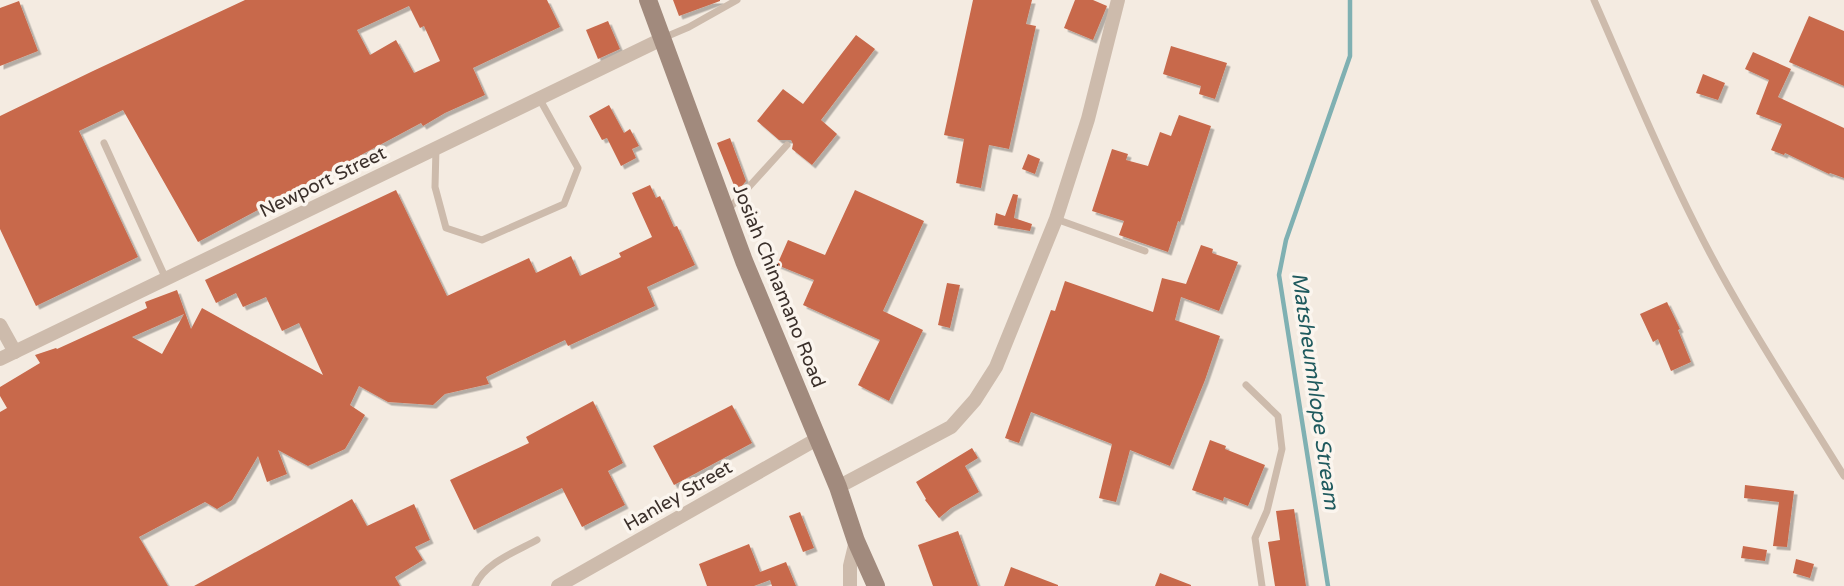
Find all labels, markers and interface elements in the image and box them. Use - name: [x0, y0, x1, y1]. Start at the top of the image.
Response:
- street label: Newport Street: [256, 142, 390, 222]
- street label: Josiah Chinamano Road: [728, 181, 830, 391]
- water label: Matsheumhlope Stream: [1286, 271, 1344, 512]
- street label: Hanley Street: [620, 456, 736, 536]

